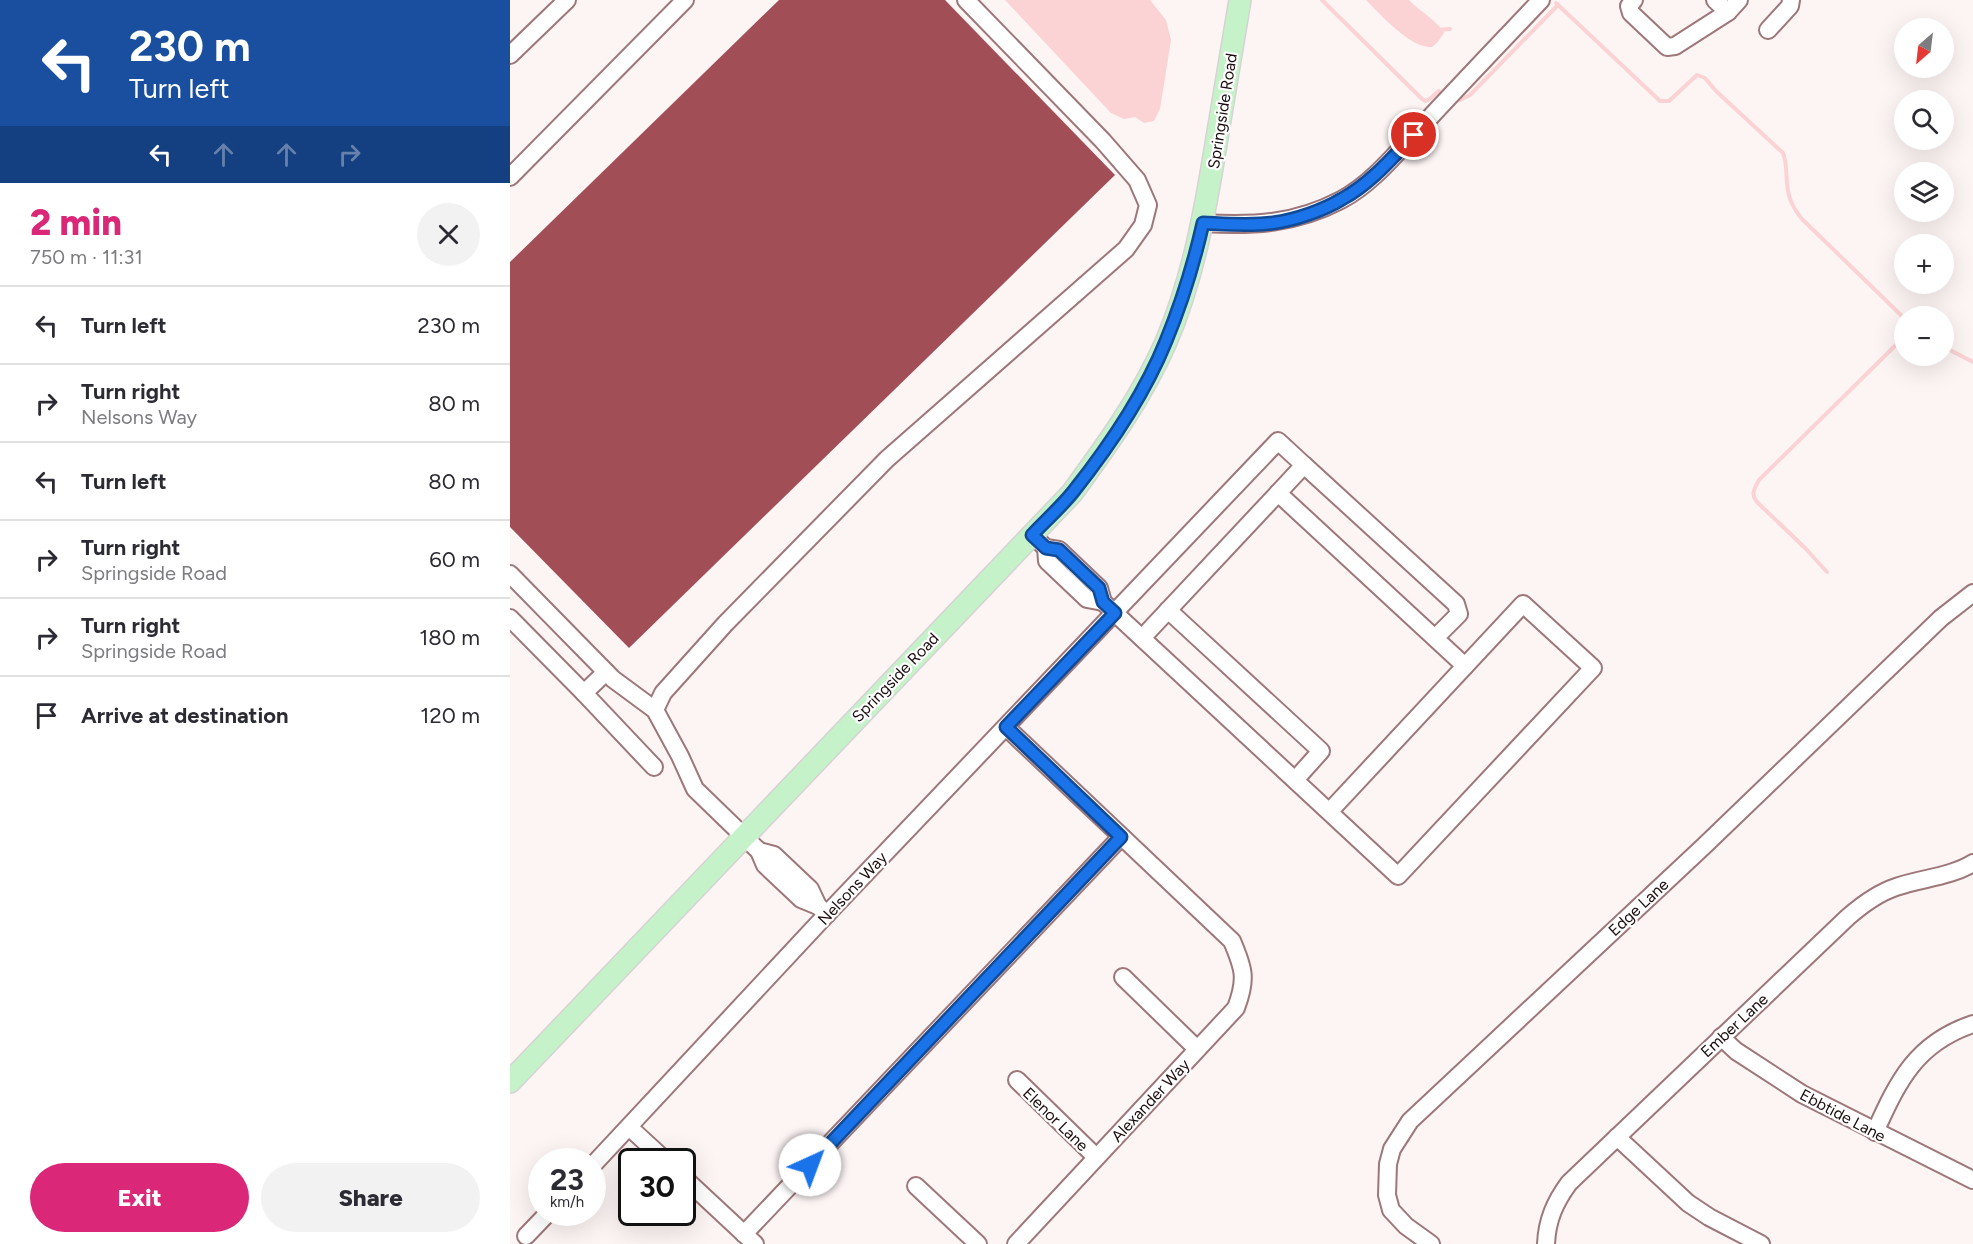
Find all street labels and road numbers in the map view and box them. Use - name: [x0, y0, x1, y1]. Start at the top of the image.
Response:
- street label: Springside Road: [1204, 52, 1241, 170]
- street label: Springside Road: [848, 629, 943, 726]
- street label: Nelsons Way: [814, 847, 891, 929]
- street label: Edge Lane: [1604, 875, 1672, 940]
- street label: Ember Lane: [1697, 989, 1772, 1061]
- street label: Alexander Way: [1107, 1055, 1194, 1146]
- street label: Elenor Lane: [1019, 1084, 1092, 1155]
- street label: Ebbtide Lane: [1797, 1085, 1889, 1146]

